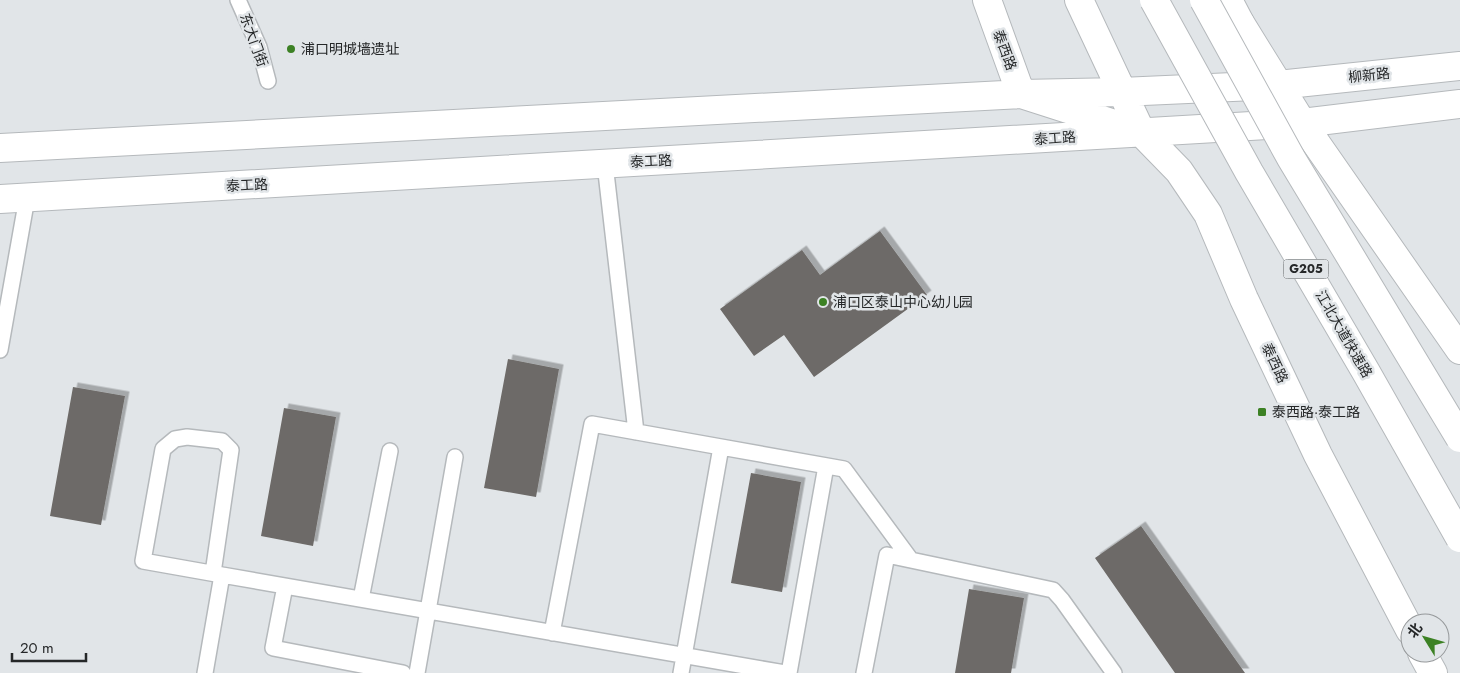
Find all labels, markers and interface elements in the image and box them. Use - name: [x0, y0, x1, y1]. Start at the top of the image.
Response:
- street label: 东大门街: [235, 10, 273, 70]
- street label: 泰西路: [988, 27, 1022, 73]
- place label: 浦口明城墙遗址: [301, 39, 399, 59]
- marker: 浦口明城墙遗址: [285, 43, 297, 55]
- street label: 柳新路: [1347, 63, 1391, 87]
- street label: 泰工路: [1033, 127, 1077, 149]
- street label: 泰工路: [630, 150, 672, 172]
- street label: 泰工路: [226, 174, 268, 196]
- road number: G205: [1284, 260, 1328, 278]
- street label: 江北大道快速路: [1311, 287, 1377, 381]
- place label: 浦口区泰山中心幼儿园: [833, 292, 973, 312]
- marker: 浦口区泰山中心幼儿园: [817, 296, 829, 308]
- street label: 泰西路: [1257, 340, 1293, 386]
- place label: 泰西路·泰工路: [1272, 402, 1360, 422]
- marker: 泰西路·泰工路: [1256, 406, 1268, 418]
- north arrow: [1400, 613, 1450, 663]
- text: 北: [1402, 619, 1427, 642]
- scale bar: [12, 630, 86, 662]
- text: 20 m: [20, 637, 54, 659]

